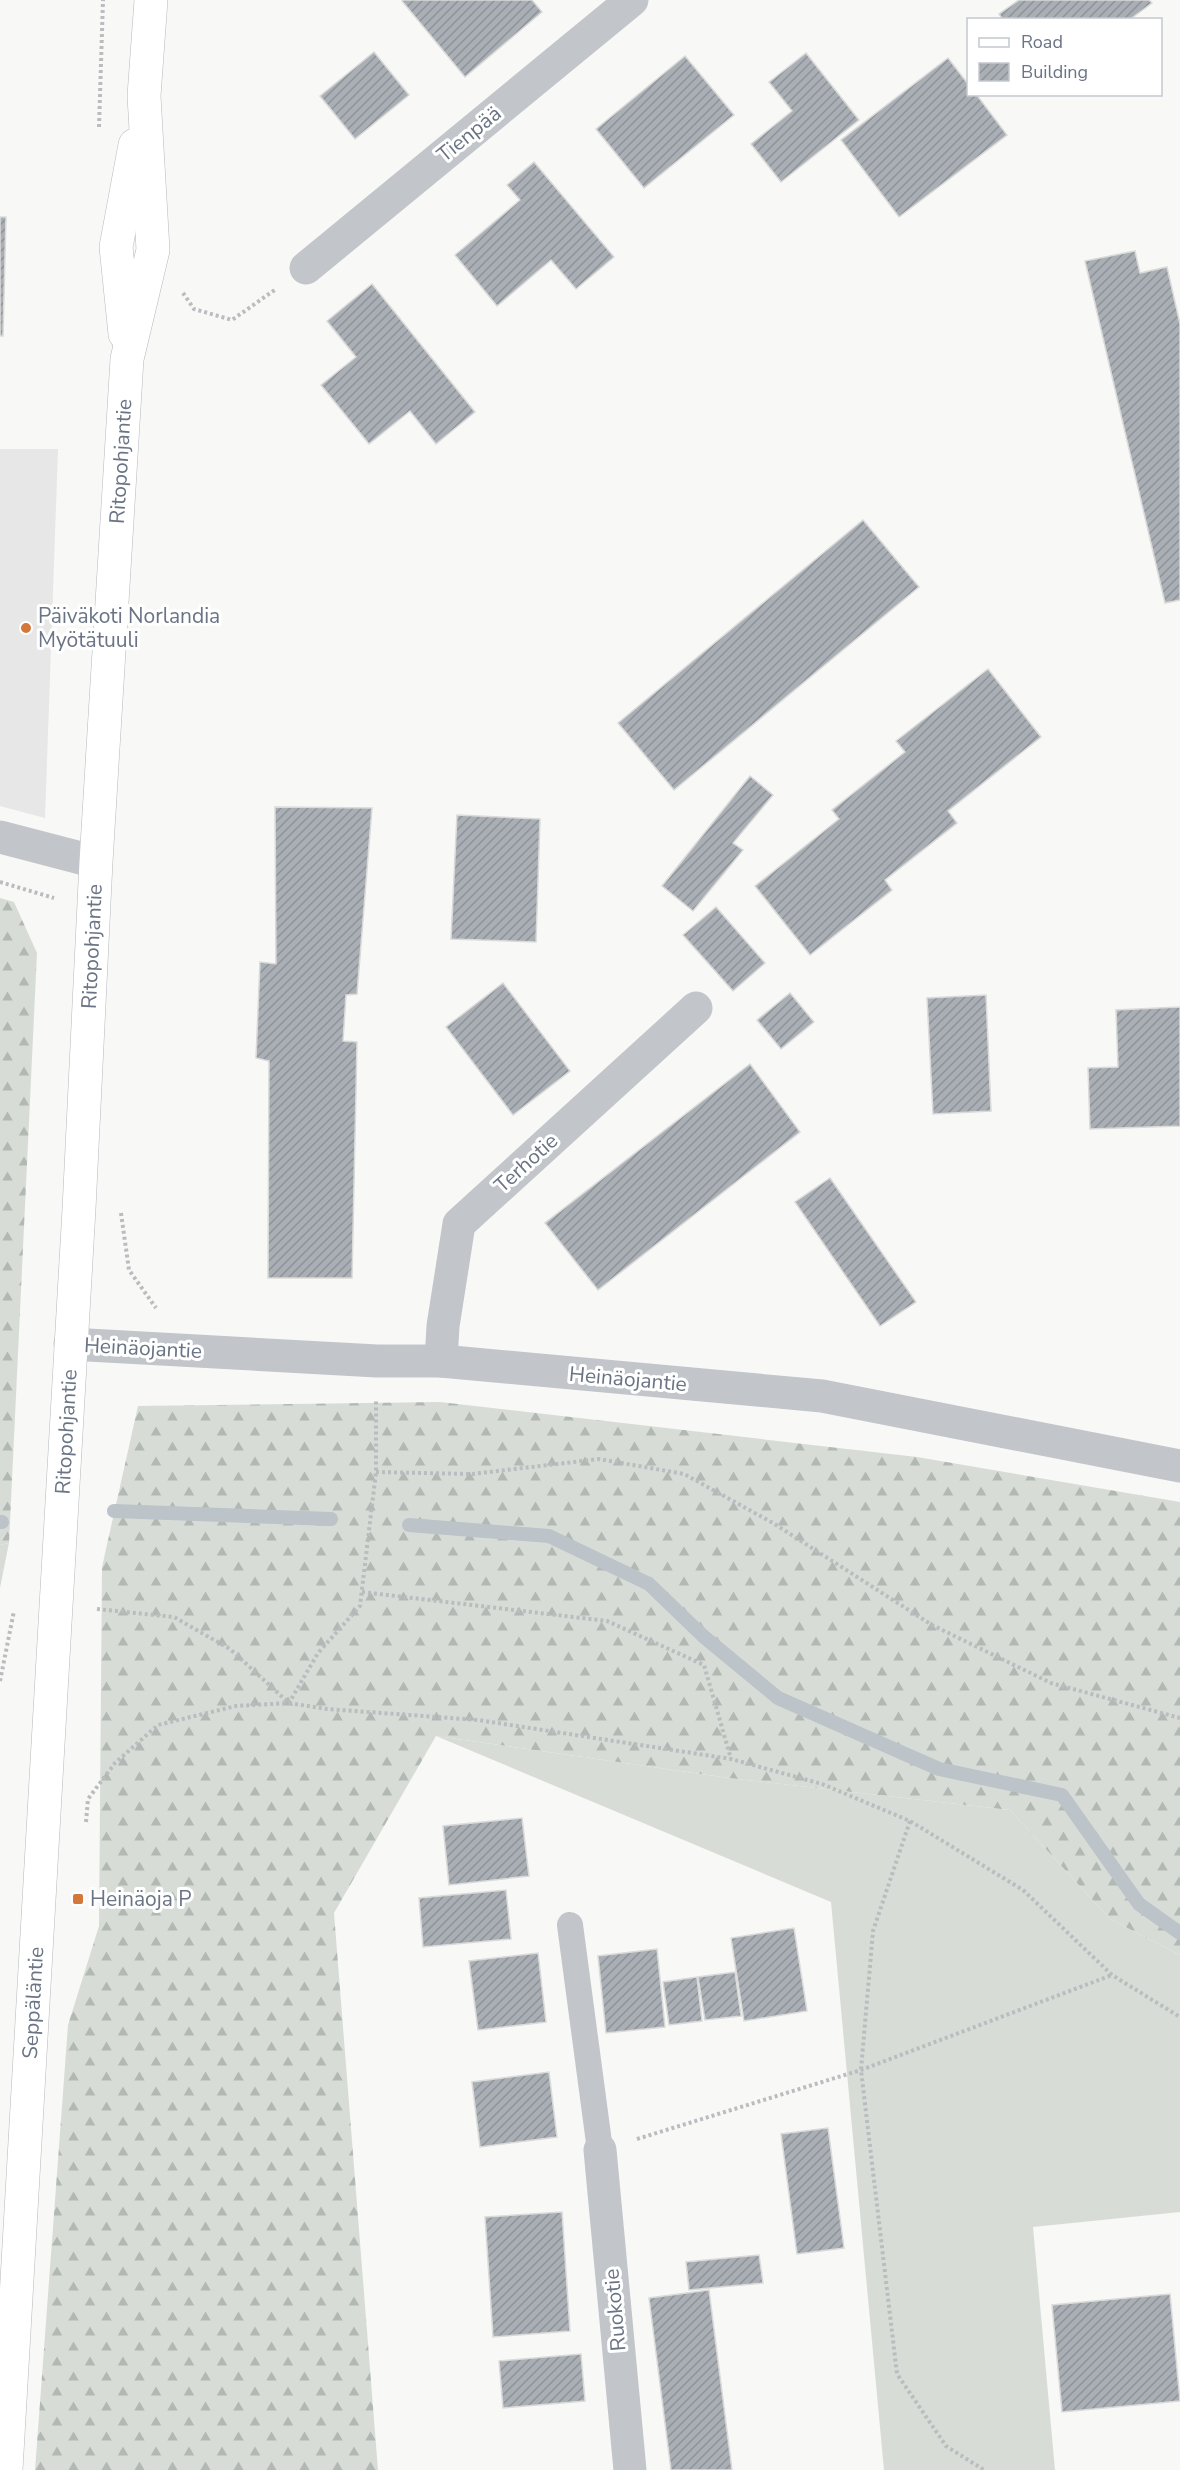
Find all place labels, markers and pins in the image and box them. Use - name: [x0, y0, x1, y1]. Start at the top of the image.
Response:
- place label: Päiväkoti Norlandia Myötätuuli: [38, 602, 220, 654]
- marker: Päiväkoti Norlandia Myötätuuli: [19, 621, 33, 635]
- place label: Heinäoja P: [90, 1885, 192, 1913]
- marker: Heinäoja P: [71, 1892, 85, 1906]

